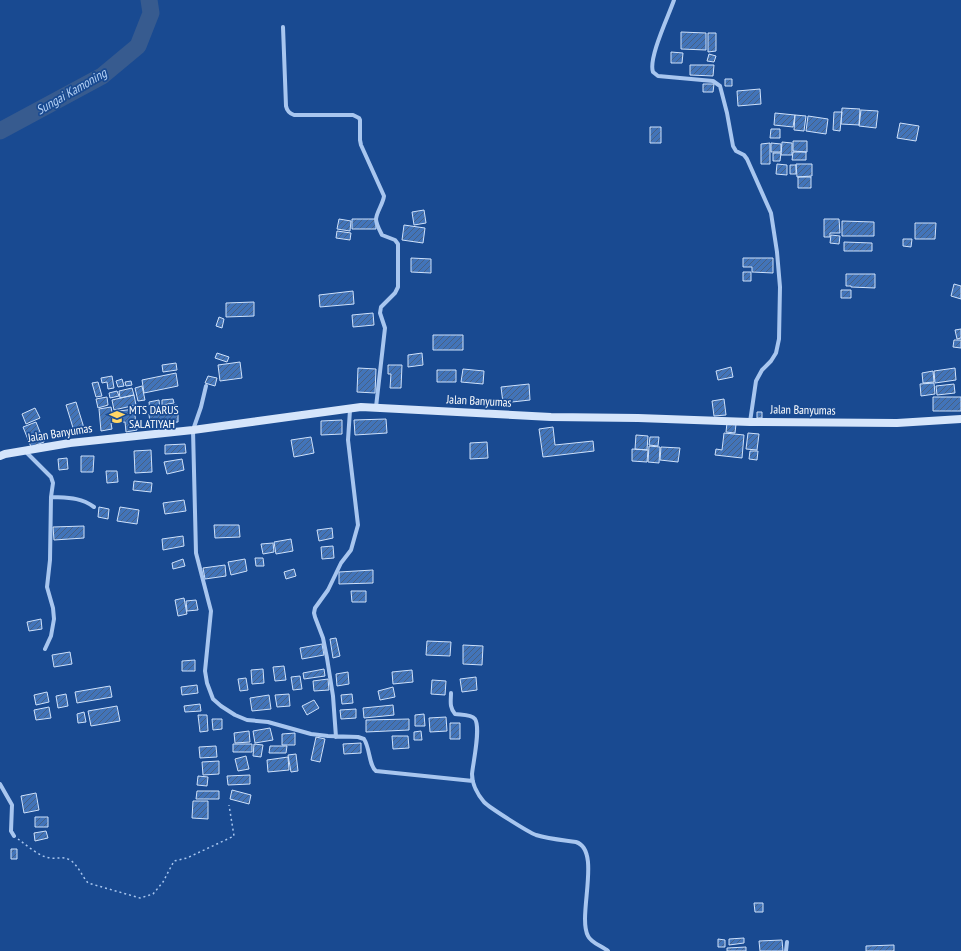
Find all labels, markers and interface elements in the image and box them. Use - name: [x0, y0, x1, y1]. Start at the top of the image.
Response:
- water label: Sungai Kamoning: [33, 64, 111, 118]
- street label: Jalan Banyumas: [445, 391, 512, 410]
- street label: Jalan Banyumas: [769, 401, 836, 418]
- place label: MTS DARUS SALATIYAH: [129, 402, 179, 431]
- school or university icon: MTS DARUS SALATIYAH: [108, 408, 126, 426]
- street label: Jalan Banyumas: [26, 420, 93, 445]

